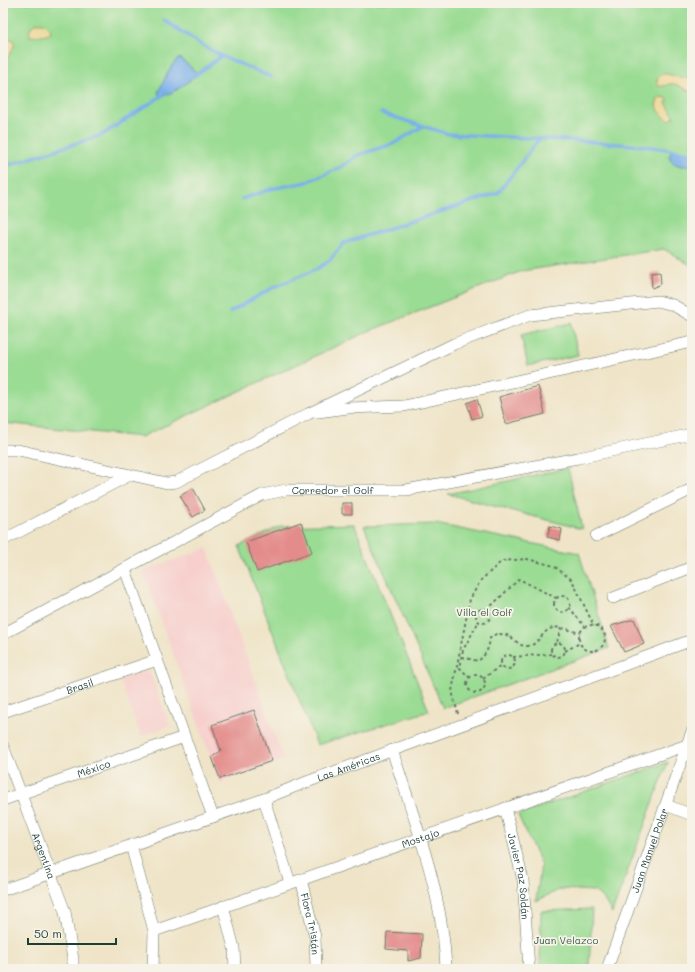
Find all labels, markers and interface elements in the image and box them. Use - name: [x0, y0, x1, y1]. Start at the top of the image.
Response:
- street label: Corredor el Golf: [292, 483, 374, 497]
- park label: Villa el Golf: [456, 605, 513, 619]
- street label: Brasil: [64, 675, 95, 697]
- street label: Las Américas: [315, 749, 382, 785]
- street label: México: [75, 756, 112, 781]
- street label: Juan Manuel Polar: [628, 806, 671, 895]
- street label: Mostajo: [400, 825, 441, 851]
- street label: Argentina: [29, 830, 59, 881]
- street label: Javier Paz Soldán: [505, 832, 533, 920]
- street label: Flora Tristán: [298, 891, 323, 955]
- scale bar: [28, 920, 116, 946]
- text: 50 m: [34, 925, 62, 941]
- park label: Juan Velazco: [534, 933, 598, 947]

